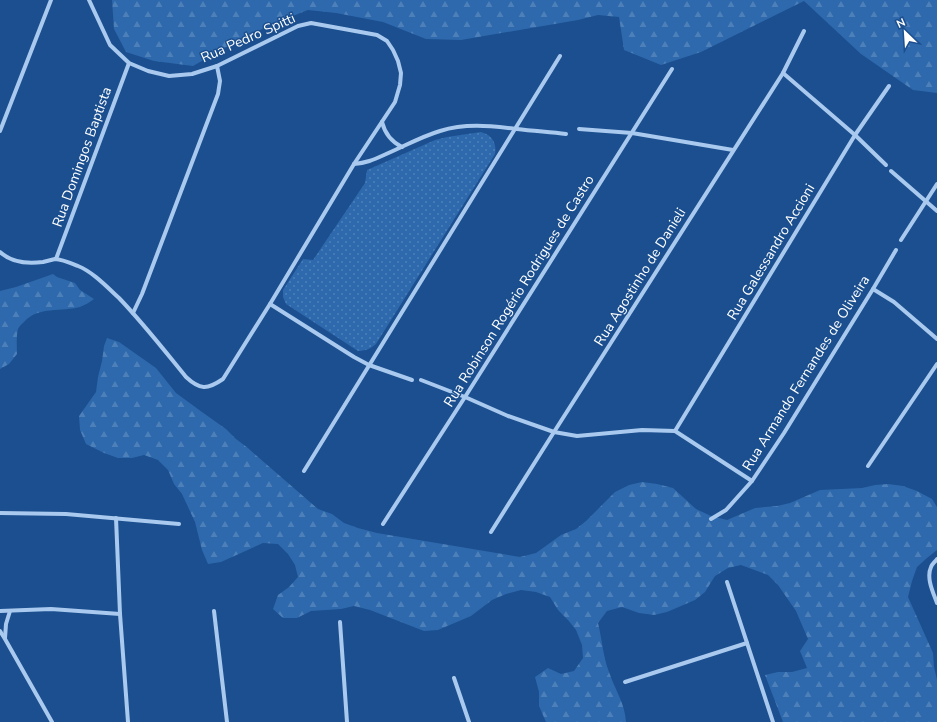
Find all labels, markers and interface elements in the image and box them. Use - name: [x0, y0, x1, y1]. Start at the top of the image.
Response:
- street label: Rua Pedro Spitti: [198, 9, 298, 67]
- north arrow: [885, 12, 925, 52]
- text: N: [894, 15, 908, 32]
- street label: Rua Domingos Baptista: [48, 84, 116, 230]
- street label: Rua Robinson Rogério Rodrigues de Castro: [439, 171, 599, 411]
- street label: Rua Galessandro Accioni: [723, 180, 819, 324]
- street label: Rua Agostinho de Danieli: [590, 204, 690, 350]
- street label: Rua Armando Fernandes de Oliveira: [738, 272, 874, 474]

